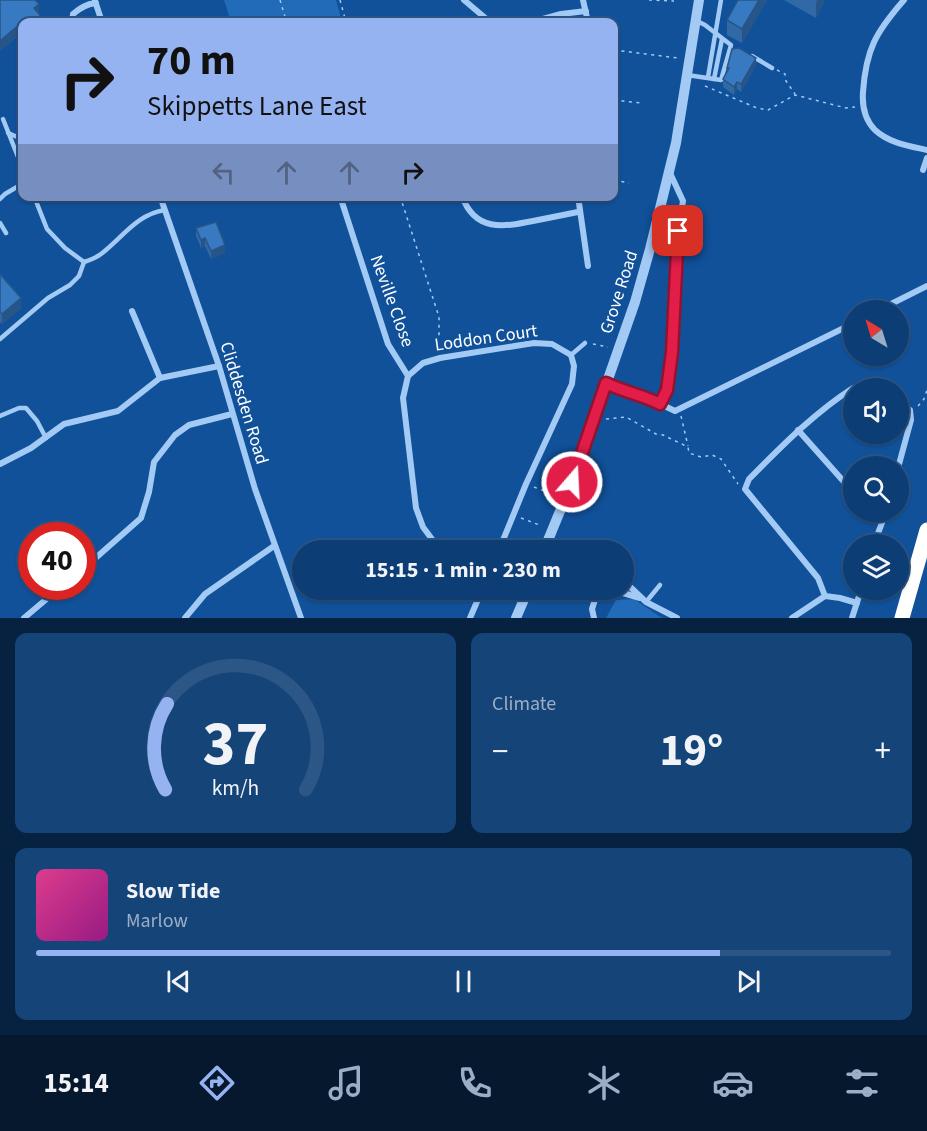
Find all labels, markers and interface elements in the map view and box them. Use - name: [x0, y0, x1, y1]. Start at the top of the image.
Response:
- text: 70 m: [147, 31, 236, 91]
- icon: right: [48, 42, 126, 120]
- text: Skippetts Lane East: [147, 87, 367, 126]
- icon: left: [207, 156, 240, 189]
- icon: ahead: [270, 156, 303, 189]
- icon: ahead: [333, 156, 366, 189]
- icon: right: [396, 156, 429, 189]
- pin: [652, 205, 703, 256]
- icon: arrive: [661, 214, 694, 247]
- street label: Grove Road: [594, 247, 644, 337]
- street label: Neville Close: [364, 251, 420, 351]
- north arrow: [843, 300, 909, 366]
- map controls: [843, 300, 909, 600]
- street label: Loddon Court: [433, 318, 539, 358]
- street label: Cliddesden Road: [214, 339, 274, 467]
- button: sound: [843, 378, 909, 444]
- position arrow: [540, 450, 604, 514]
- button: search: [843, 456, 909, 522]
- speed limit sign: 40: [18, 522, 96, 600]
- button: layers: [843, 534, 909, 600]
- text: 15:15 · 1 min · 230 m: [365, 554, 561, 586]
- text: Climate: [492, 690, 556, 718]
- text: 37: [203, 700, 268, 789]
- text: 19°: [660, 719, 723, 783]
- text: −: [492, 728, 508, 775]
- text: +: [875, 728, 891, 775]
- text: km/h: [212, 773, 259, 804]
- text: Slow Tide: [126, 875, 220, 907]
- text: Marlow: [126, 907, 188, 935]
- icon: previous: [162, 965, 195, 998]
- icon: pause: [447, 965, 480, 998]
- icon: next: [732, 965, 765, 998]
- icon: directions: [196, 1062, 238, 1104]
- icon: music: [325, 1062, 367, 1104]
- icon: phone: [454, 1062, 496, 1104]
- icon: climate: [583, 1062, 625, 1104]
- icon: car: [712, 1062, 754, 1104]
- icon: filters: [841, 1062, 883, 1104]
- text: 15:14: [44, 1064, 109, 1103]

